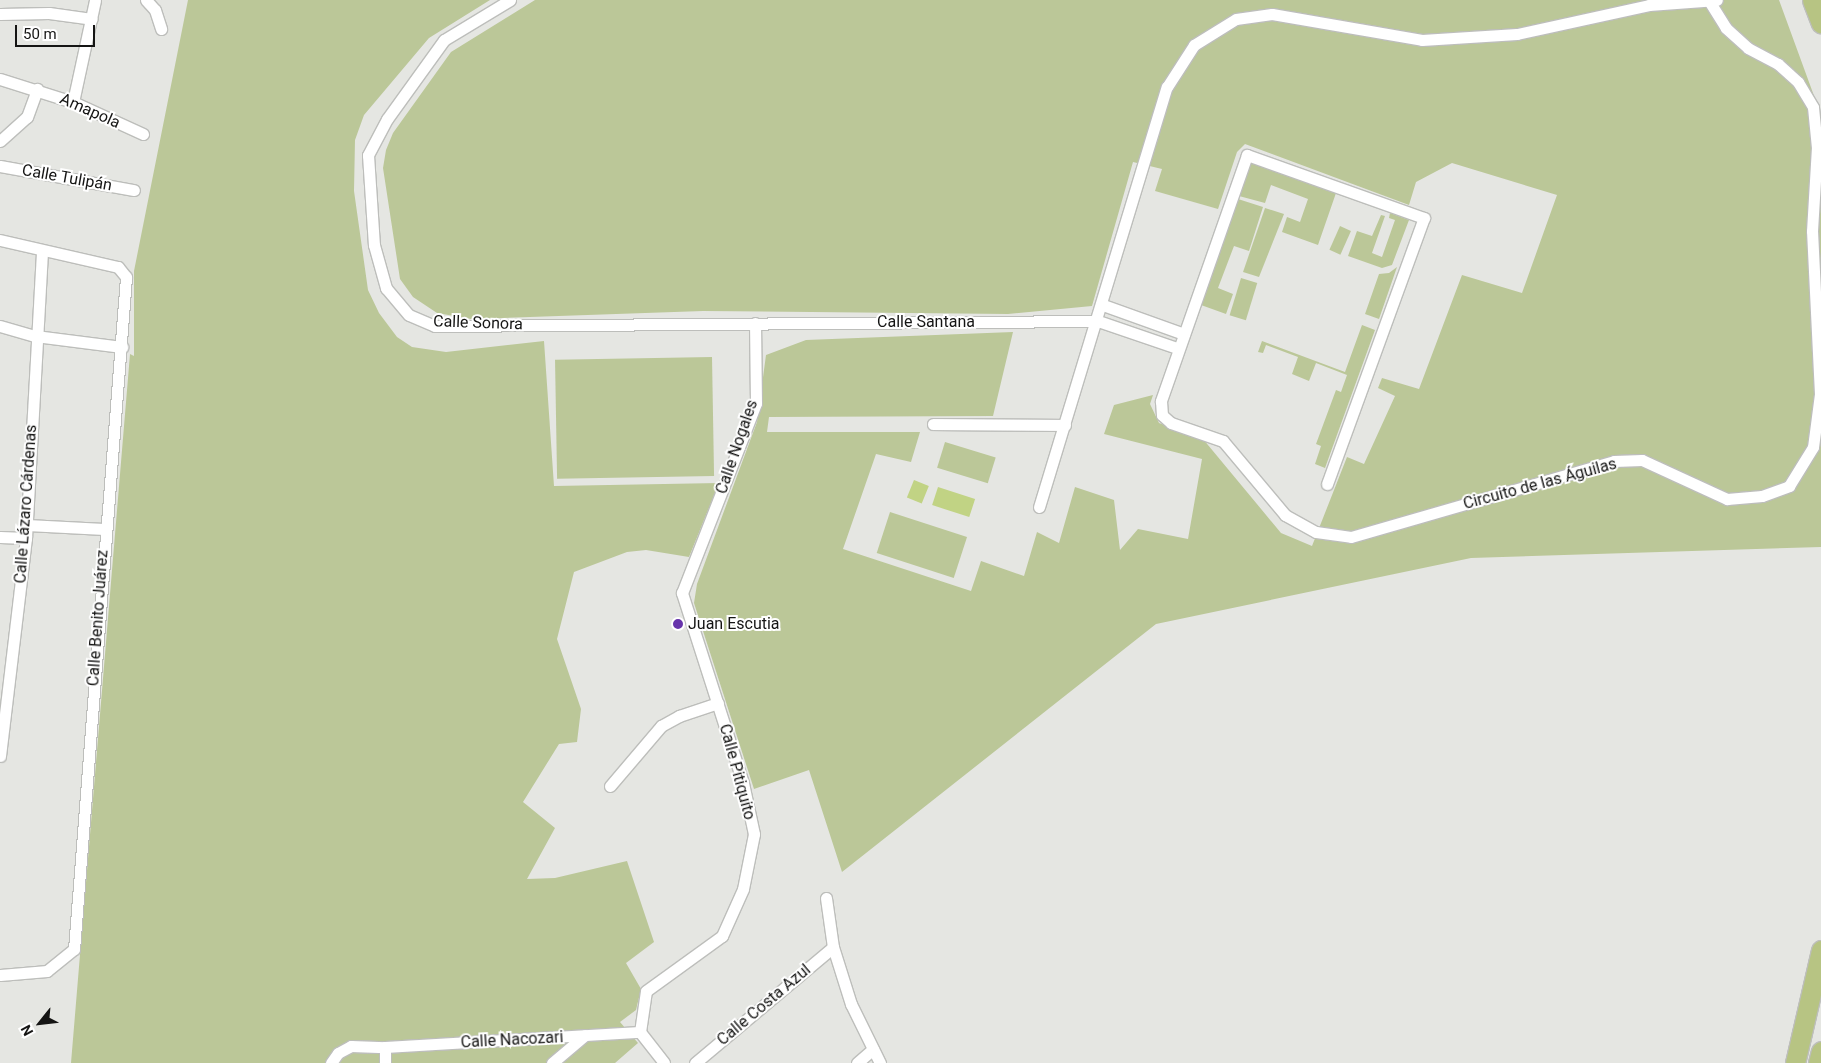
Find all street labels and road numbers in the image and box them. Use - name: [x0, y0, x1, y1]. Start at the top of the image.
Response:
- street label: Amapola: [57, 89, 123, 133]
- street label: Calle Tulipán: [20, 161, 114, 195]
- street label: Calle Sonora: [433, 312, 523, 334]
- street label: Calle Santana: [877, 312, 975, 332]
- street label: Calle Nogales: [712, 397, 762, 497]
- street label: Calle Lázaro Cárdenas: [11, 424, 41, 584]
- street label: Circuito de las Águilas: [1461, 454, 1619, 514]
- street label: Calle Benito Juárez: [84, 549, 112, 687]
- street label: Calle Pitiquito: [715, 722, 759, 822]
- street label: Calle Costa Azul: [713, 960, 815, 1050]
- street label: Calle Nacozari: [460, 1028, 564, 1052]

